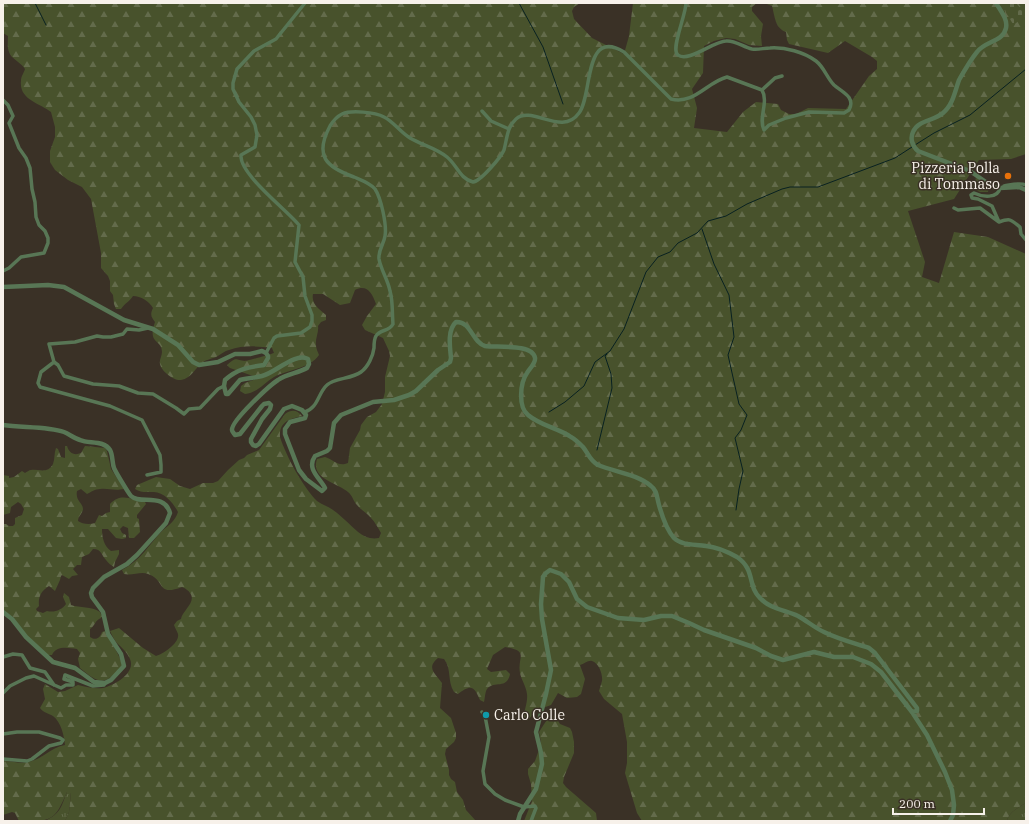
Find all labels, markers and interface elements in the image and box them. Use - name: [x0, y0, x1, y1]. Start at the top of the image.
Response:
- place label: Pizzeria Polla di Tommaso: [911, 159, 1000, 193]
- marker: Pizzeria Polla di Tommaso: [1003, 171, 1013, 181]
- place label: Carlo Colle: [494, 706, 565, 724]
- marker: Carlo Colle: [481, 710, 491, 720]
- scale bar: [893, 790, 984, 816]
- text: 200 m: [899, 796, 935, 811]

